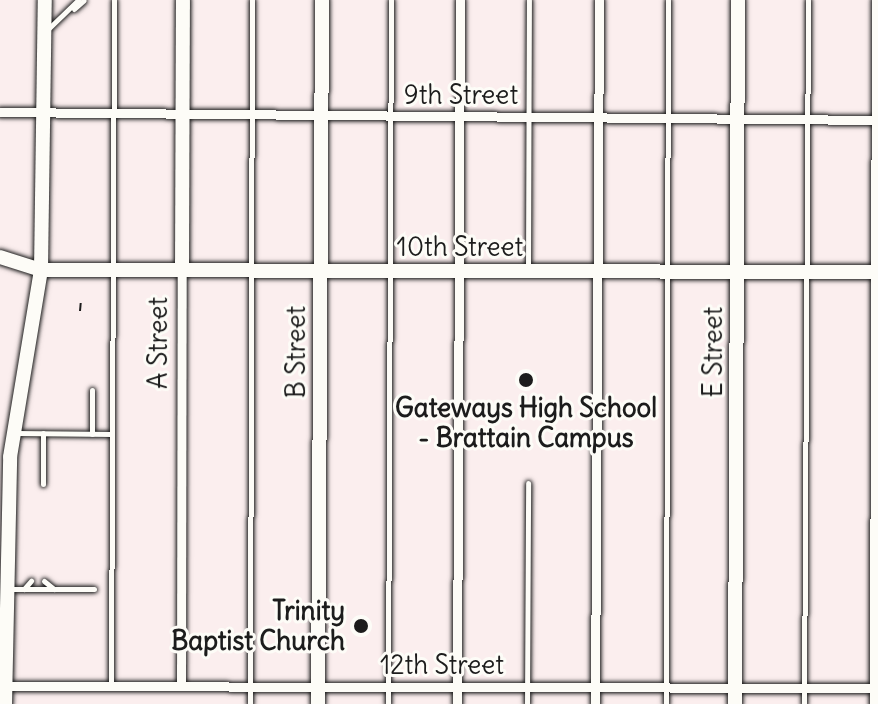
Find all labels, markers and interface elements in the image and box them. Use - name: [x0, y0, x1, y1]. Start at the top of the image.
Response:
- street label: 9th Street: [404, 79, 518, 111]
- street label: 10th Street: [397, 231, 523, 263]
- street label: A Street: [142, 297, 174, 389]
- street label: B Street: [280, 306, 312, 398]
- street label: E Street: [697, 307, 729, 397]
- marker: Gateways High School - Brattain Campus: [517, 371, 535, 389]
- place label: Gateways High School - Brattain Campus: [395, 392, 657, 454]
- place label: Trinity Baptist Church: [171, 595, 345, 656]
- marker: Trinity Baptist Church: [352, 617, 370, 635]
- street label: 12th Street: [380, 649, 504, 681]

